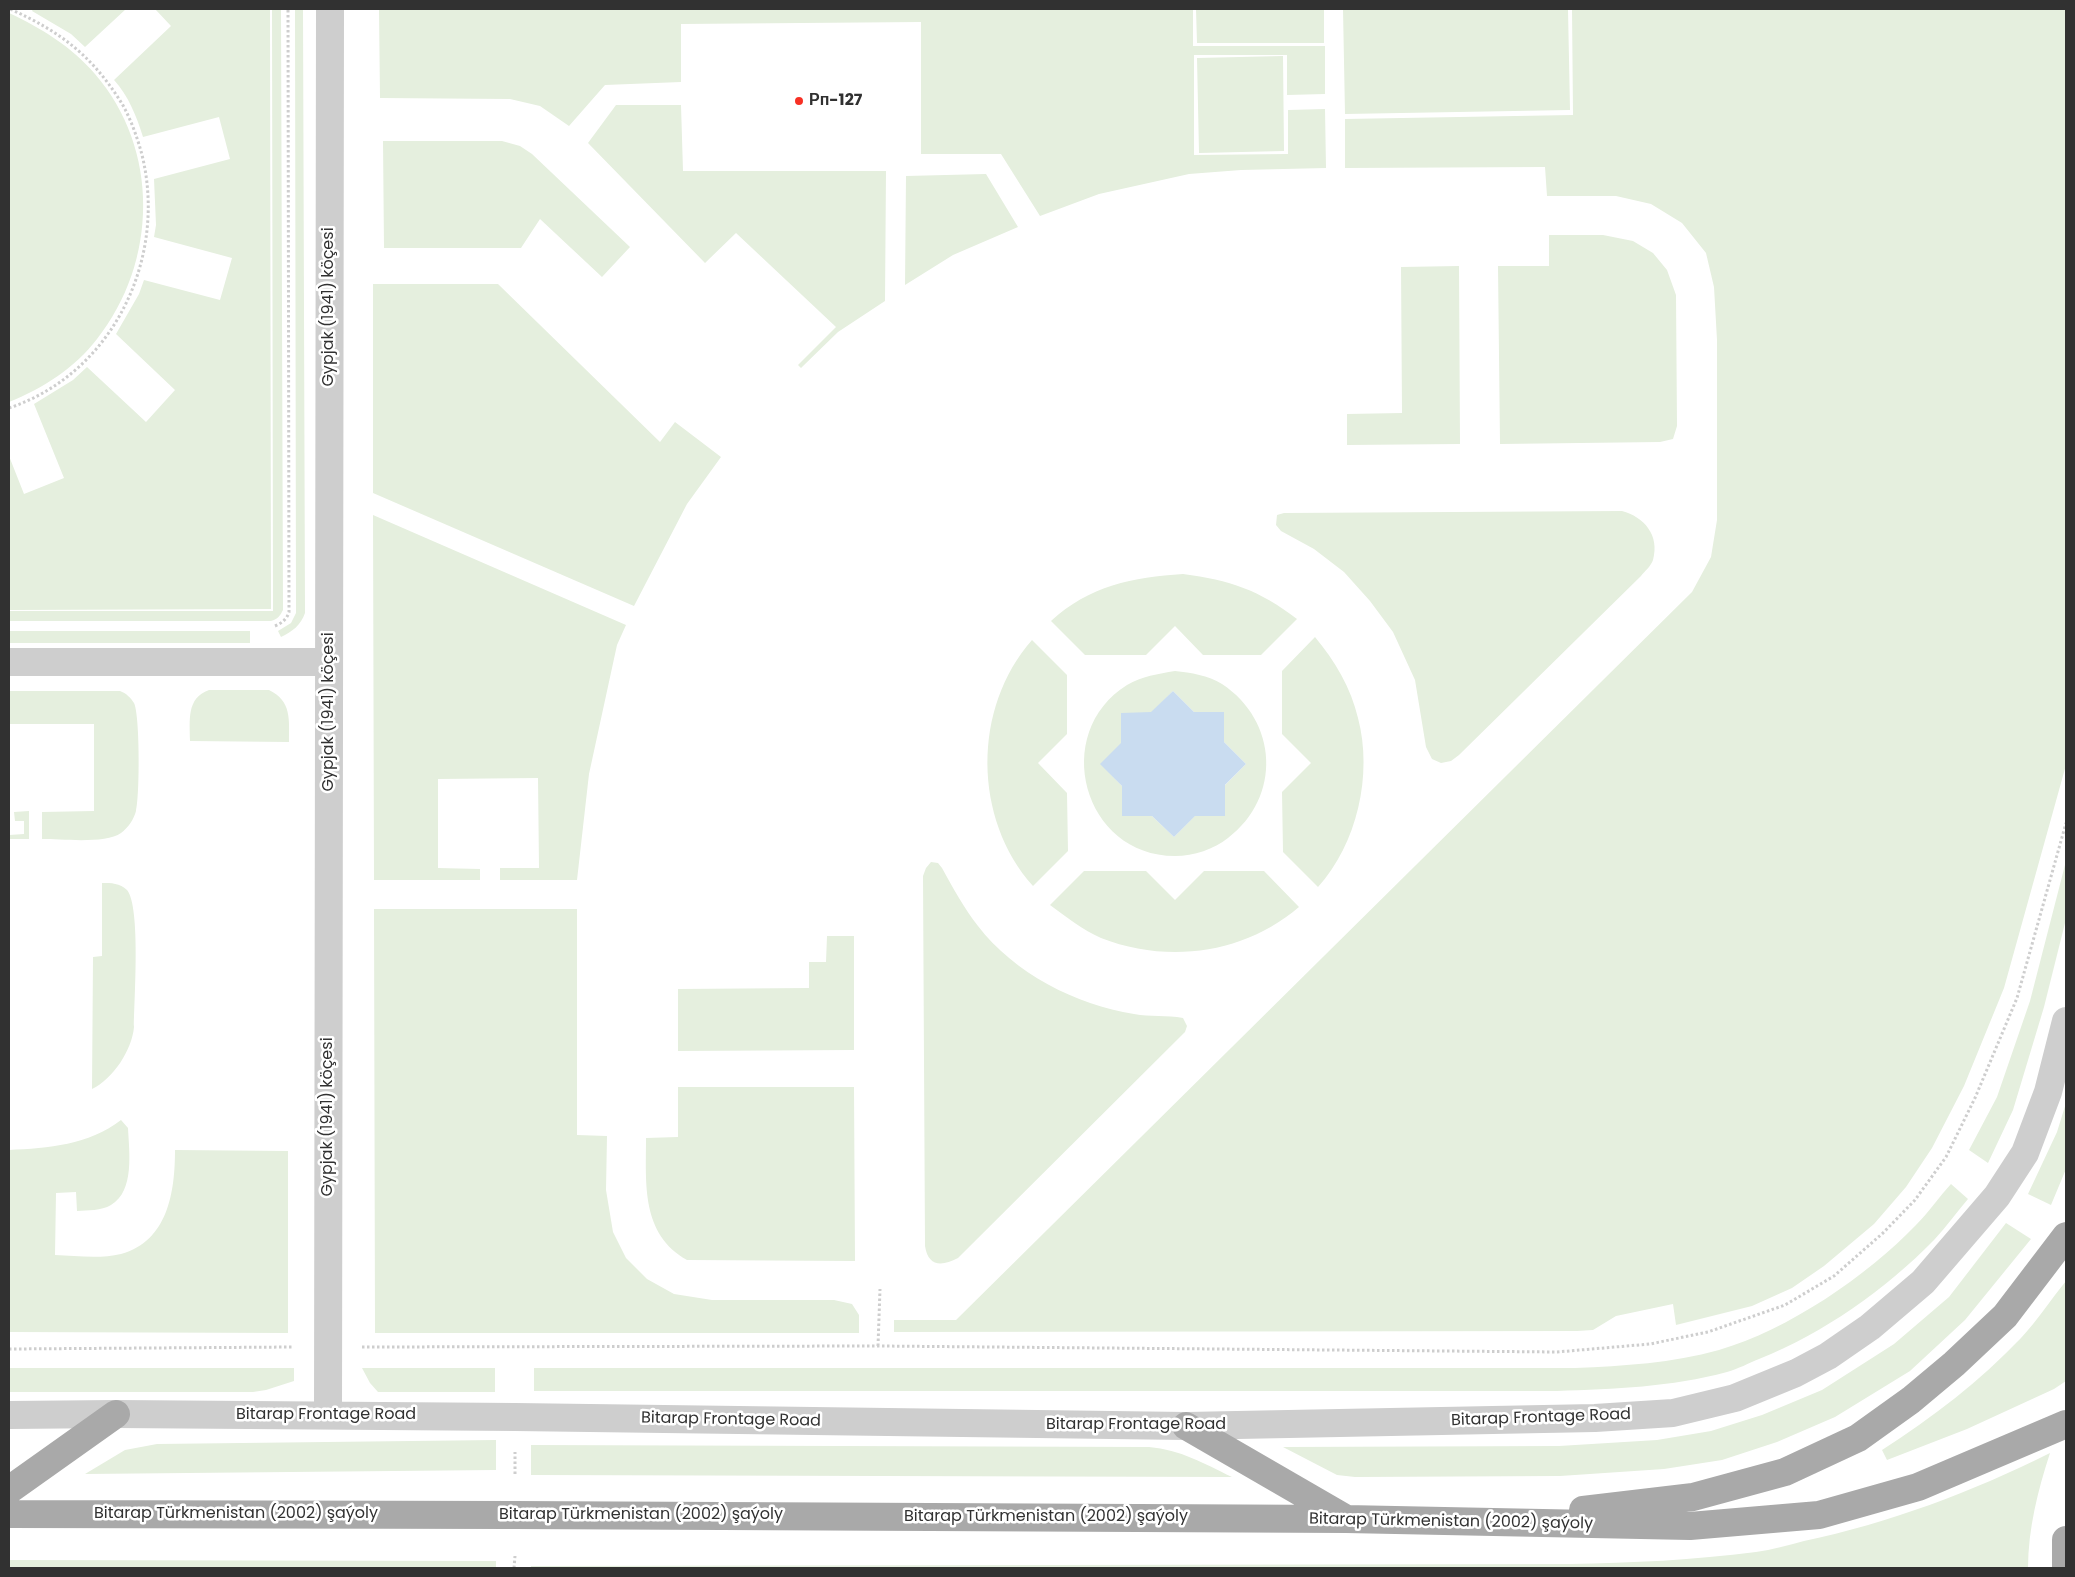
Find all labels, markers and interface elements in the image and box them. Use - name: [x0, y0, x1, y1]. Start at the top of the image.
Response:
- place label: Рп-127: [809, 91, 862, 111]
- marker: Рп-127: [793, 95, 805, 107]
- street label: Gypjak (1941) köçesi: [319, 227, 339, 387]
- street label: Gypjak (1941) köçesi: [319, 632, 339, 792]
- street label: Gypjak (1941) köçesi: [318, 1037, 338, 1197]
- street label: Bitarap Frontage Road: [236, 1405, 416, 1425]
- street label: Bitarap Frontage Road: [1451, 1405, 1631, 1431]
- street label: Bitarap Frontage Road: [641, 1409, 821, 1431]
- street label: Bitarap Frontage Road: [1046, 1415, 1226, 1435]
- street label: Bitarap Türkmenistan (2002) şaýoly: [94, 1504, 378, 1524]
- street label: Bitarap Türkmenistan (2002) şaýoly: [499, 1505, 783, 1525]
- street label: Bitarap Türkmenistan (2002) şaýoly: [904, 1507, 1188, 1527]
- street label: Bitarap Türkmenistan (2002) şaýoly: [1309, 1510, 1593, 1534]

